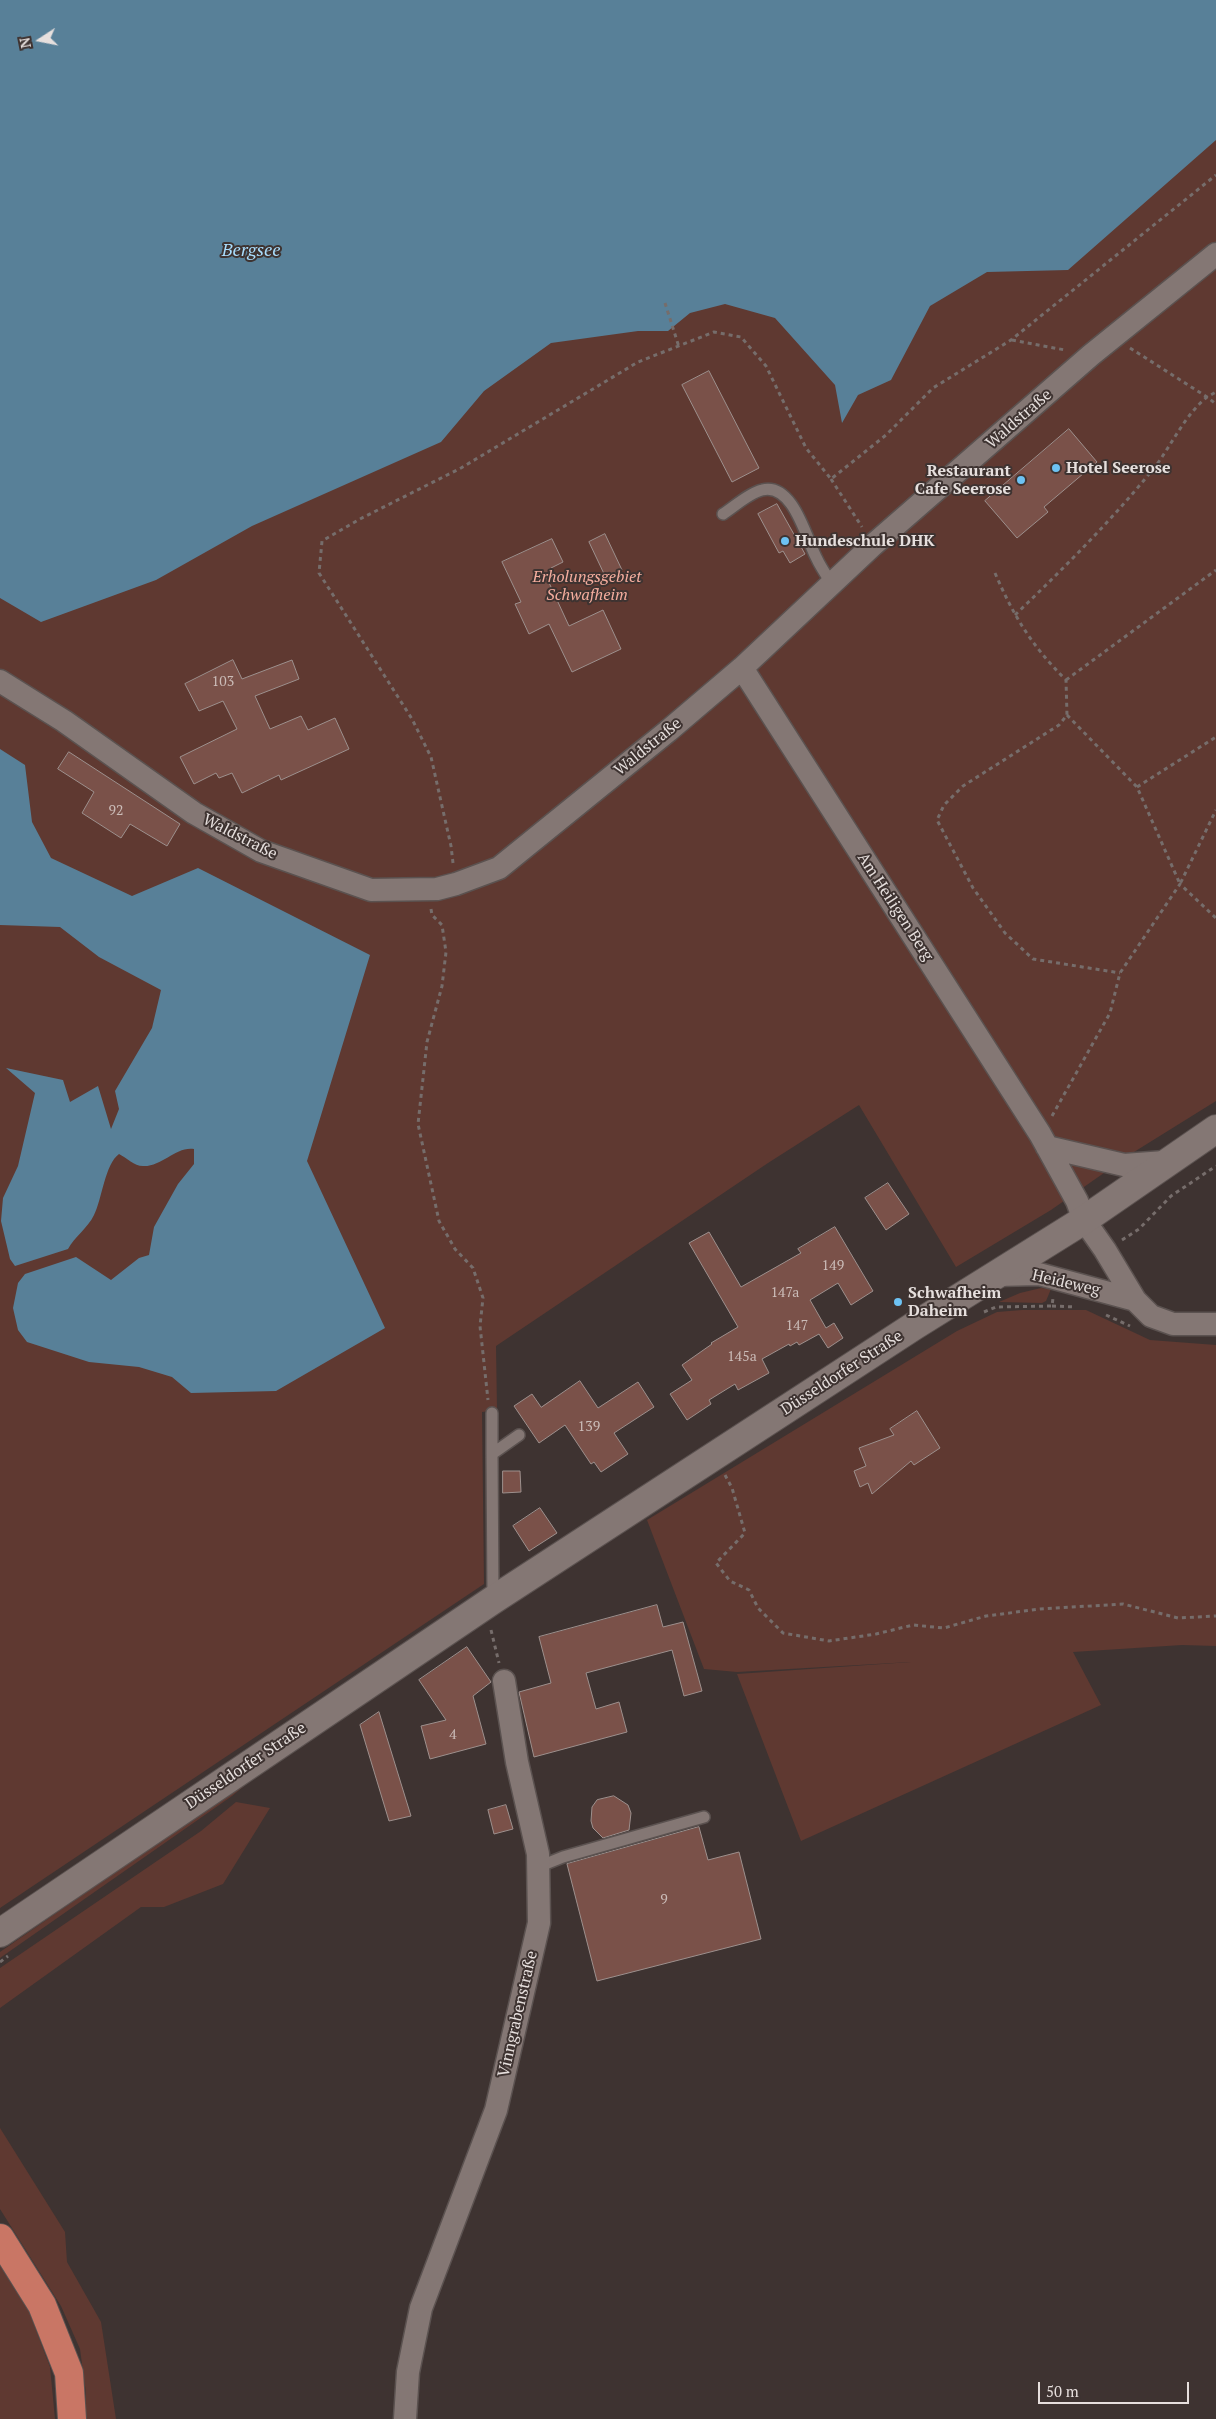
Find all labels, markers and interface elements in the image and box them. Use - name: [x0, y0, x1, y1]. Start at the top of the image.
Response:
- north arrow: [15, 15, 65, 65]
- text: N: [14, 36, 35, 50]
- water label: Bergsee: [222, 240, 280, 262]
- street label: Waldstraße: [982, 385, 1056, 453]
- place label: Hotel Seerose: [1066, 458, 1171, 478]
- place label: Restaurant Cafe Seerose: [915, 461, 1011, 499]
- marker: Hotel Seerose: [1050, 462, 1062, 474]
- marker: Restaurant Cafe Seerose: [1015, 474, 1027, 486]
- place label: Hundeschule DHK: [795, 531, 935, 551]
- marker: Hundeschule DHK: [779, 535, 791, 547]
- park label: Erholungsgebiet Schwafheim: [532, 567, 642, 605]
- house number: 103: [212, 674, 234, 690]
- street label: Waldstraße: [610, 714, 686, 780]
- house number: 92: [109, 803, 123, 819]
- street label: Waldstraße: [200, 810, 280, 864]
- street label: Am Heiligen Berg: [853, 849, 937, 965]
- house number: 149: [822, 1258, 844, 1274]
- street label: Heideweg: [1030, 1266, 1102, 1300]
- place label: Schwafheim Daheim: [908, 1283, 1001, 1321]
- house number: 147a: [771, 1285, 799, 1301]
- marker: Schwafheim Daheim: [892, 1296, 904, 1308]
- house number: 147: [786, 1318, 808, 1334]
- street label: Düsseldorfer Straße: [777, 1326, 907, 1420]
- house number: 145a: [727, 1349, 757, 1365]
- house number: 139: [578, 1419, 600, 1435]
- street label: Düsseldorfer Straße: [182, 1719, 310, 1813]
- house number: 4: [449, 1727, 457, 1743]
- house number: 9: [660, 1892, 668, 1908]
- street label: Vinngrabenstraße: [494, 1949, 542, 2079]
- scale bar: [1041, 2372, 1192, 2404]
- text: 50 m: [1046, 2381, 1079, 2401]

